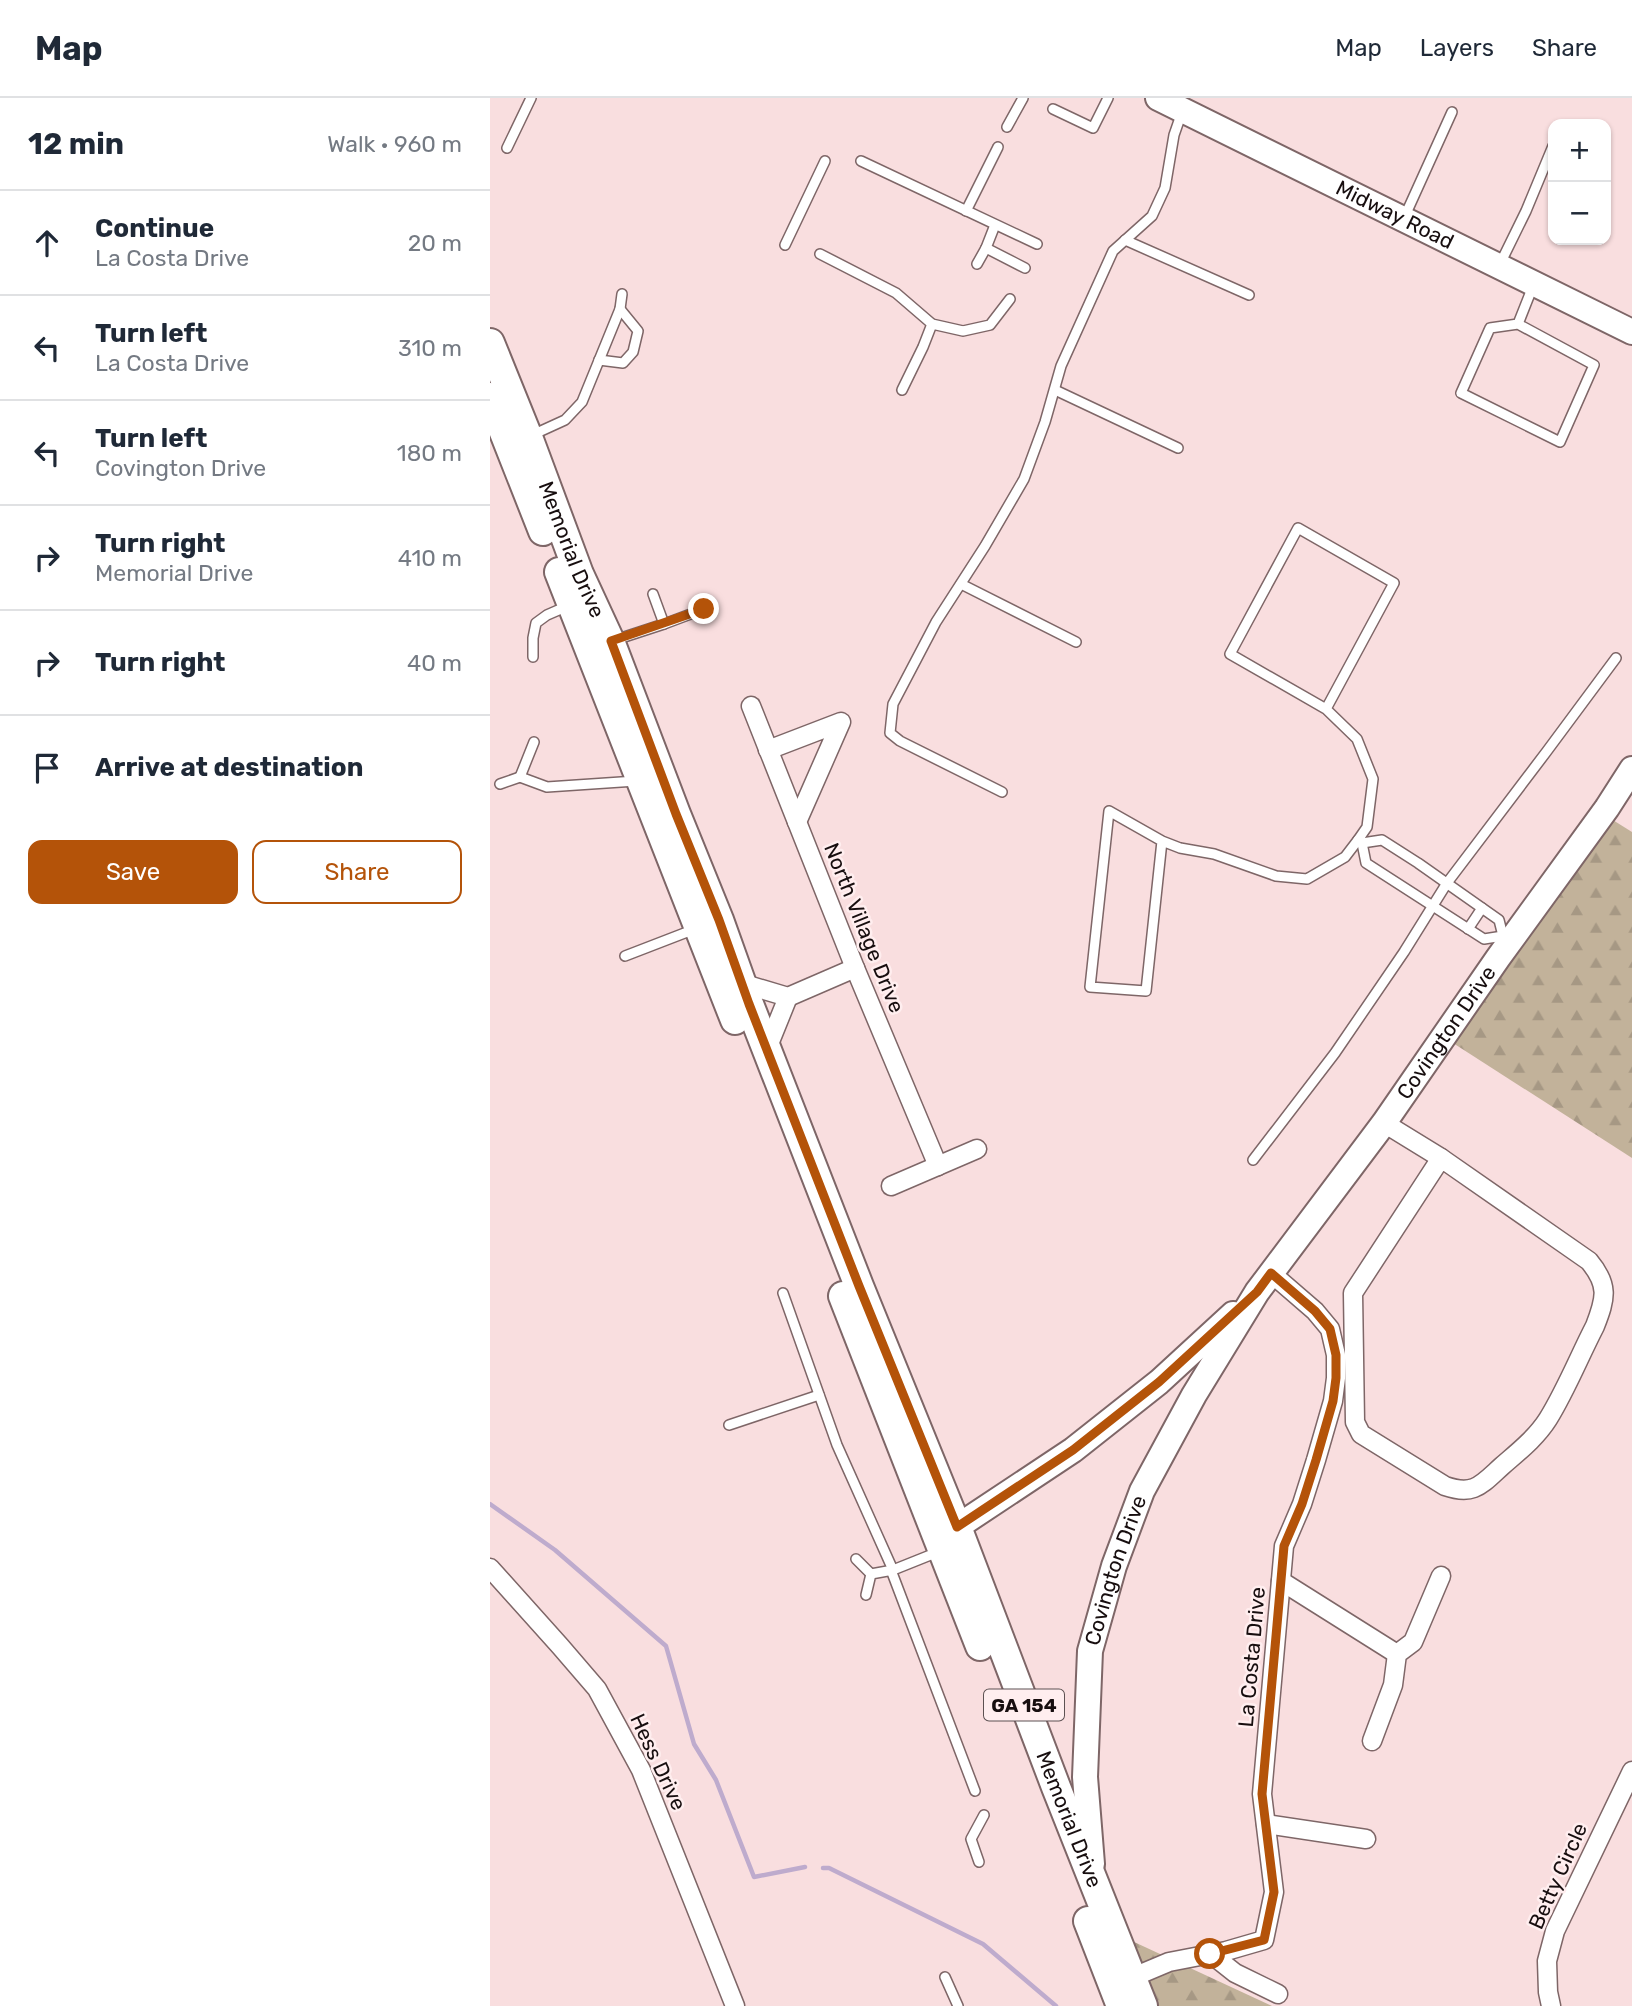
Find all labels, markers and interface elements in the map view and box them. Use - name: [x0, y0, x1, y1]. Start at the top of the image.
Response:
- text: Map: [35, 29, 103, 68]
- text: Map: [1335, 34, 1382, 62]
- text: Layers: [1420, 34, 1494, 62]
- text: Share: [1532, 34, 1597, 62]
- map controls: [1548, 119, 1611, 245]
- button: +: [1548, 119, 1611, 182]
- text: 12 min: [28, 126, 124, 162]
- text: Walk · 960 m: [327, 130, 462, 158]
- street label: Midway Road: [1332, 175, 1458, 254]
- button: −: [1548, 182, 1611, 245]
- text: Continue: [95, 213, 214, 244]
- icon: ahead: [28, 224, 66, 262]
- text: 20 m: [408, 229, 462, 257]
- text: La Costa Drive: [95, 244, 249, 272]
- text: Turn left: [95, 318, 207, 349]
- icon: left: [28, 329, 66, 367]
- text: 310 m: [398, 334, 462, 362]
- text: La Costa Drive: [95, 349, 249, 377]
- text: Turn left: [95, 423, 207, 454]
- icon: left: [28, 434, 66, 472]
- text: 180 m: [397, 439, 462, 467]
- text: Covington Drive: [95, 454, 266, 482]
- street label: Memorial Drive: [534, 478, 610, 621]
- text: Turn right: [95, 528, 225, 559]
- icon: right: [28, 539, 66, 577]
- text: 410 m: [398, 544, 462, 572]
- text: Memorial Drive: [95, 559, 253, 587]
- route end: [688, 593, 719, 624]
- icon: right: [28, 644, 66, 682]
- text: Turn right: [95, 647, 225, 678]
- text: 40 m: [407, 649, 462, 677]
- icon: arrive: [28, 749, 66, 787]
- text: Arrive at destination: [95, 752, 363, 783]
- street label: North Village Drive: [819, 839, 910, 1016]
- button: Save: [28, 840, 238, 904]
- button: Share: [252, 840, 462, 904]
- street label: Covington Drive: [1391, 961, 1501, 1104]
- street label: Covington Drive: [1079, 1492, 1151, 1648]
- street label: La Costa Drive: [1233, 1586, 1270, 1728]
- road number: GA 154: [984, 1690, 1064, 1721]
- street label: Hess Drive: [625, 1709, 692, 1814]
- street label: Memorial Drive: [1031, 1747, 1108, 1891]
- street label: Betty Circle: [1523, 1819, 1592, 1933]
- route start: [1194, 1938, 1225, 1969]

